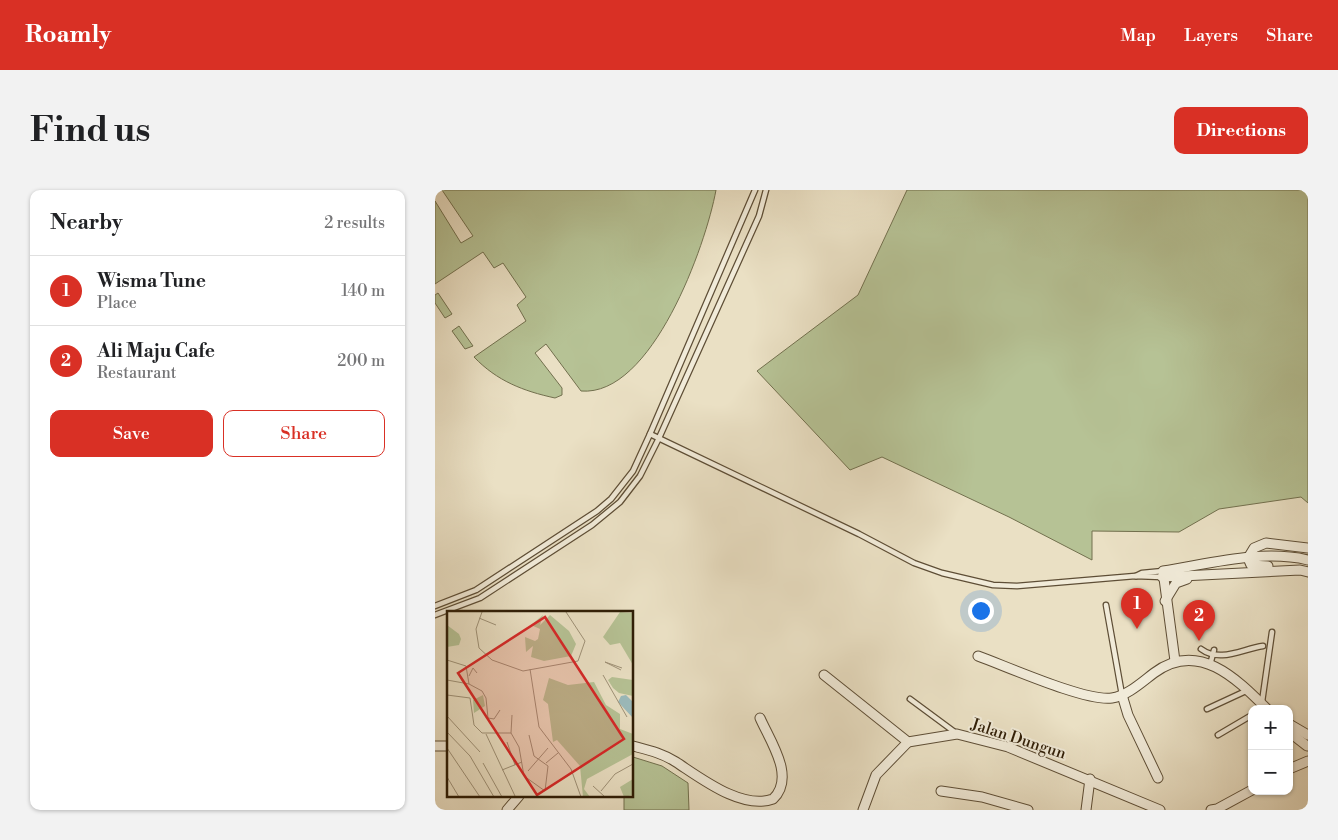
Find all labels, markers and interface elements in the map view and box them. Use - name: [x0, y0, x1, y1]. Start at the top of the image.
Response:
- text: Roamly: [25, 20, 111, 50]
- text: Map: [1121, 24, 1156, 47]
- text: Layers: [1184, 24, 1238, 47]
- text: Share: [1266, 24, 1313, 47]
- button: Directions: [1174, 107, 1308, 154]
- text: Find us: [30, 109, 150, 152]
- text: Nearby: [50, 210, 123, 236]
- text: 2 results: [324, 213, 385, 233]
- text: Wisma Tune: [97, 269, 206, 293]
- text: 1: [62, 281, 70, 301]
- text: 140 m: [341, 281, 385, 301]
- text: Place: [97, 293, 137, 313]
- text: Ali Maju Cafe: [97, 339, 215, 363]
- text: 2: [61, 351, 71, 371]
- text: 200 m: [337, 351, 385, 371]
- text: Restaurant: [97, 363, 176, 383]
- button: Save: [50, 410, 213, 457]
- button: Share: [223, 410, 385, 457]
- pin: 1: [1121, 588, 1153, 629]
- your location: [968, 598, 994, 624]
- pin: 2: [1183, 600, 1215, 641]
- inset map: [447, 611, 634, 798]
- map controls: [1248, 705, 1293, 795]
- button: +: [1248, 705, 1293, 750]
- street label: Jalan Dungun: [968, 714, 1069, 764]
- button: −: [1248, 750, 1293, 795]

